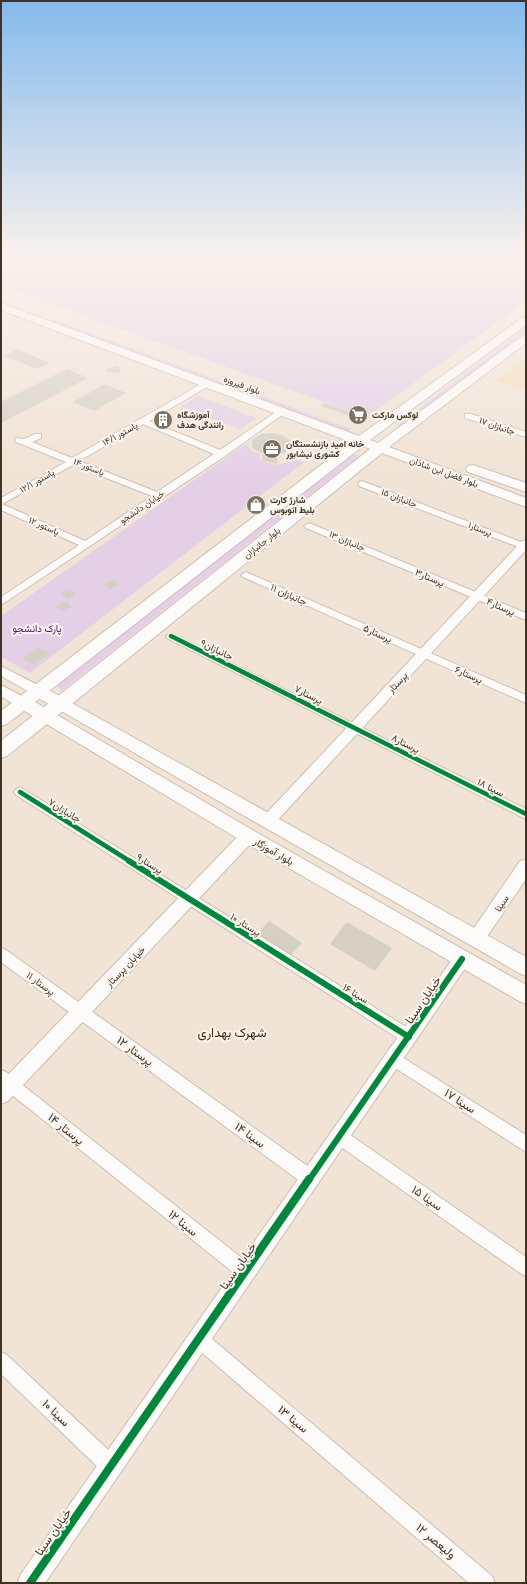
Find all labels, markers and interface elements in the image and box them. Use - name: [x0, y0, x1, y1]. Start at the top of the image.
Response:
- street label: بلوار فیروزه: [222, 373, 262, 397]
- supermarket icon: لوکس مارکت: [347, 404, 369, 426]
- building icon: آموزشگاه رانندگی هدف: [152, 409, 174, 431]
- place label: آموزشگاه رانندگی هدف: [177, 409, 224, 431]
- place label: لوکس مارکت: [372, 409, 419, 421]
- street label: جانبازان ۱۷: [477, 414, 517, 438]
- street label: پاستور ۱۴/۱: [100, 419, 140, 449]
- office icon: خانه امید بازنشستگان کشوری نیشابور: [261, 438, 283, 460]
- place label: خانه امید بازنشستگان کشوری نیشابور: [285, 438, 364, 460]
- street label: بلوار فضل ابن شاذان: [408, 454, 480, 490]
- street label: پاستور ۱۴: [72, 455, 107, 479]
- street label: پاستور ۱۲/۱: [17, 466, 57, 496]
- street label: جانبازان ۱۵: [379, 486, 419, 510]
- street label: خیابان دانشجو: [117, 488, 167, 526]
- shop icon: شارژ کارت بلیط اتوبوس: [245, 494, 267, 516]
- place label: شارژ کارت بلیط اتوبوس: [270, 494, 315, 516]
- street label: پاستور ۱۲: [27, 514, 61, 538]
- street label: پرستار۱: [466, 519, 494, 539]
- street label: بلوار جانبازان: [241, 524, 283, 562]
- street label: جانبازان ۱۳: [327, 528, 367, 554]
- street label: پرستار۳: [413, 565, 447, 590]
- street label: جانبازان ۱۱: [269, 581, 309, 608]
- street label: پرستار۴: [484, 595, 517, 619]
- street label: پرستار۵: [361, 621, 394, 646]
- park label: پارک دانشجو: [12, 622, 62, 636]
- street label: جانبازان۹: [198, 636, 236, 663]
- street label: پرستار۶: [452, 663, 485, 687]
- street label: پرستار: [384, 669, 411, 697]
- street label: پرستار۷: [292, 682, 325, 708]
- street label: پرستار۸: [389, 731, 422, 757]
- street label: سینا ۱۸: [475, 775, 507, 800]
- street label: جانبازان۷: [46, 795, 84, 826]
- street label: بلوار آموزگار: [251, 834, 296, 868]
- street label: پرستار۹: [133, 850, 166, 878]
- street label: سینا: [491, 892, 512, 914]
- street label: پرستار ۱۰: [227, 910, 264, 940]
- street label: خیابان پرستار: [102, 943, 149, 991]
- street label: پرستار ۱۱: [23, 969, 58, 999]
- street label: خیابان سینا: [402, 974, 444, 1026]
- street label: سینا ۱۶: [341, 981, 371, 1006]
- district label: شهرک بهداری: [198, 1025, 267, 1041]
- street label: پرستار ۱۲: [113, 1033, 156, 1070]
- street label: سینا ۱۷: [442, 1086, 478, 1116]
- street label: پرستار ۱۴: [44, 1110, 87, 1149]
- street label: سینا ۱۴: [232, 1119, 268, 1151]
- street label: سینا ۱۵: [409, 1182, 445, 1214]
- street label: سینا ۱۲: [165, 1207, 201, 1239]
- street label: خیابان سینا: [217, 1240, 259, 1292]
- street label: سینا ۱۰: [39, 1397, 73, 1429]
- street label: سینا ۱۳: [275, 1402, 311, 1436]
- street label: خیابان سینا: [32, 1506, 74, 1558]
- street label: ولیعصر ۱۲: [413, 1520, 459, 1562]

